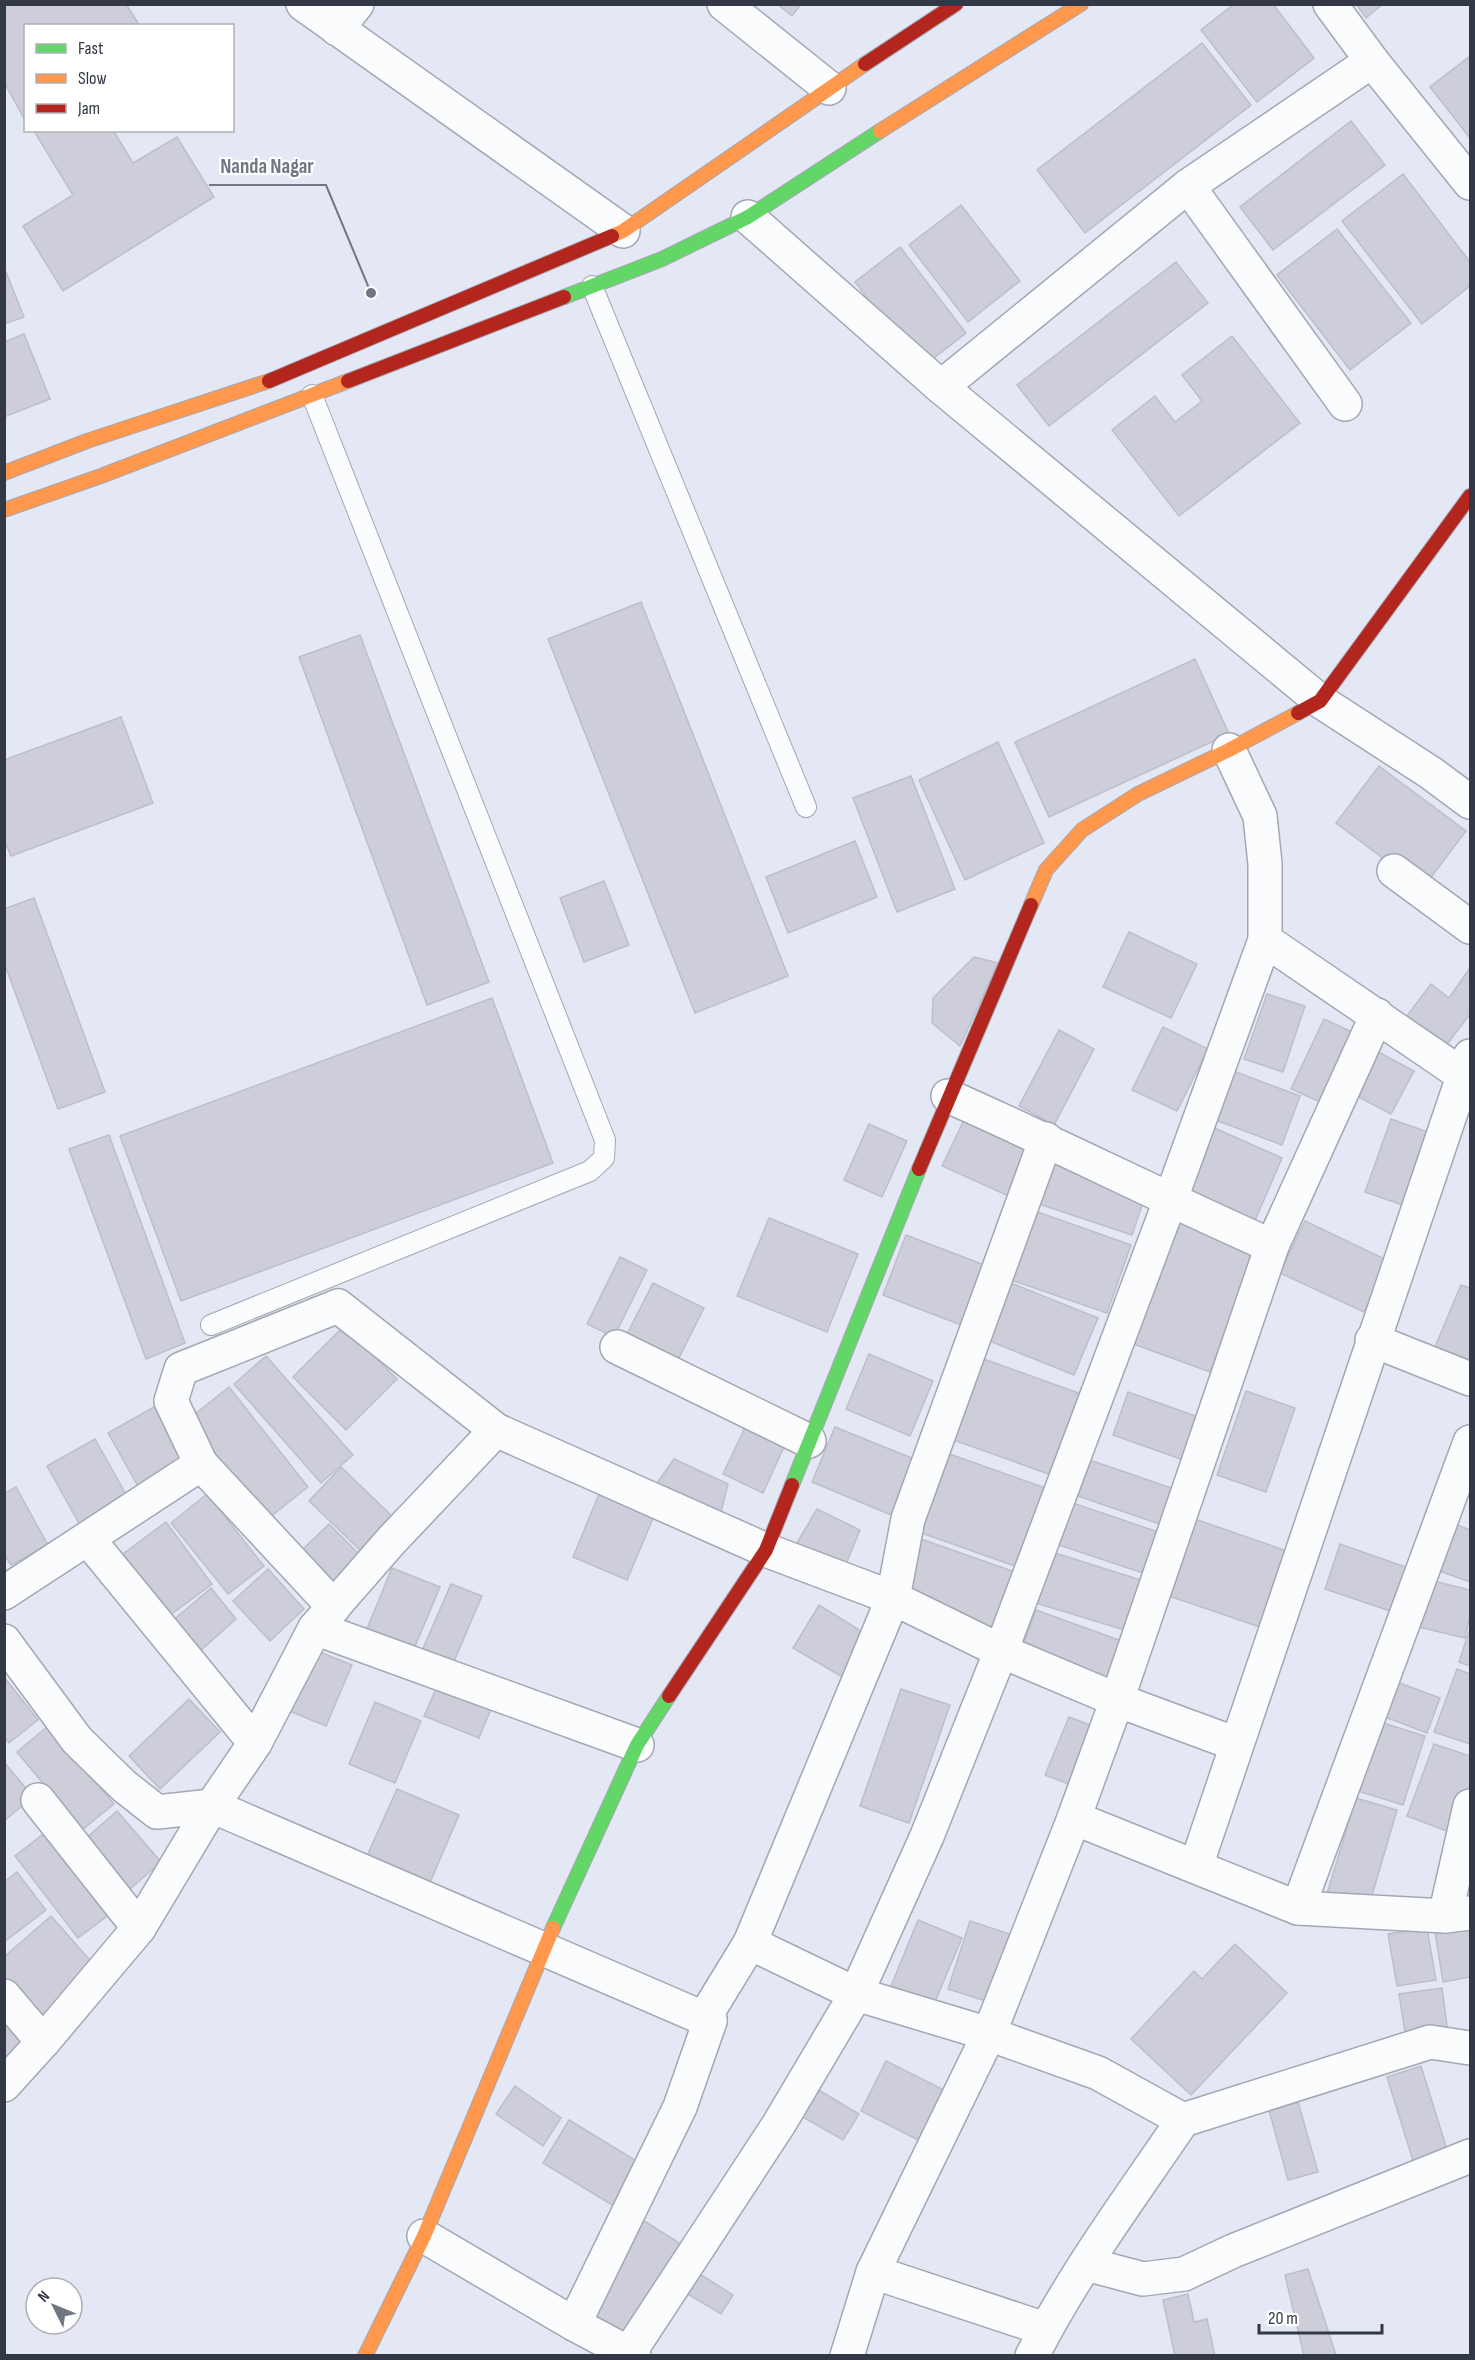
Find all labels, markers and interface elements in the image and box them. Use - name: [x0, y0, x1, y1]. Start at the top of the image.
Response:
- legend: [24, 24, 234, 132]
- text: Fast: [78, 38, 104, 59]
- text: Slow: [78, 68, 107, 89]
- text: Jam: [77, 98, 100, 119]
- callout: Nanda Nagar: [209, 146, 326, 185]
- text: Nanda Nagar: [220, 154, 314, 179]
- north arrow: [24, 2276, 84, 2336]
- text: N: [34, 2287, 54, 2306]
- scale bar: [1259, 2297, 1382, 2335]
- text: 20 m: [1268, 2308, 1298, 2329]

